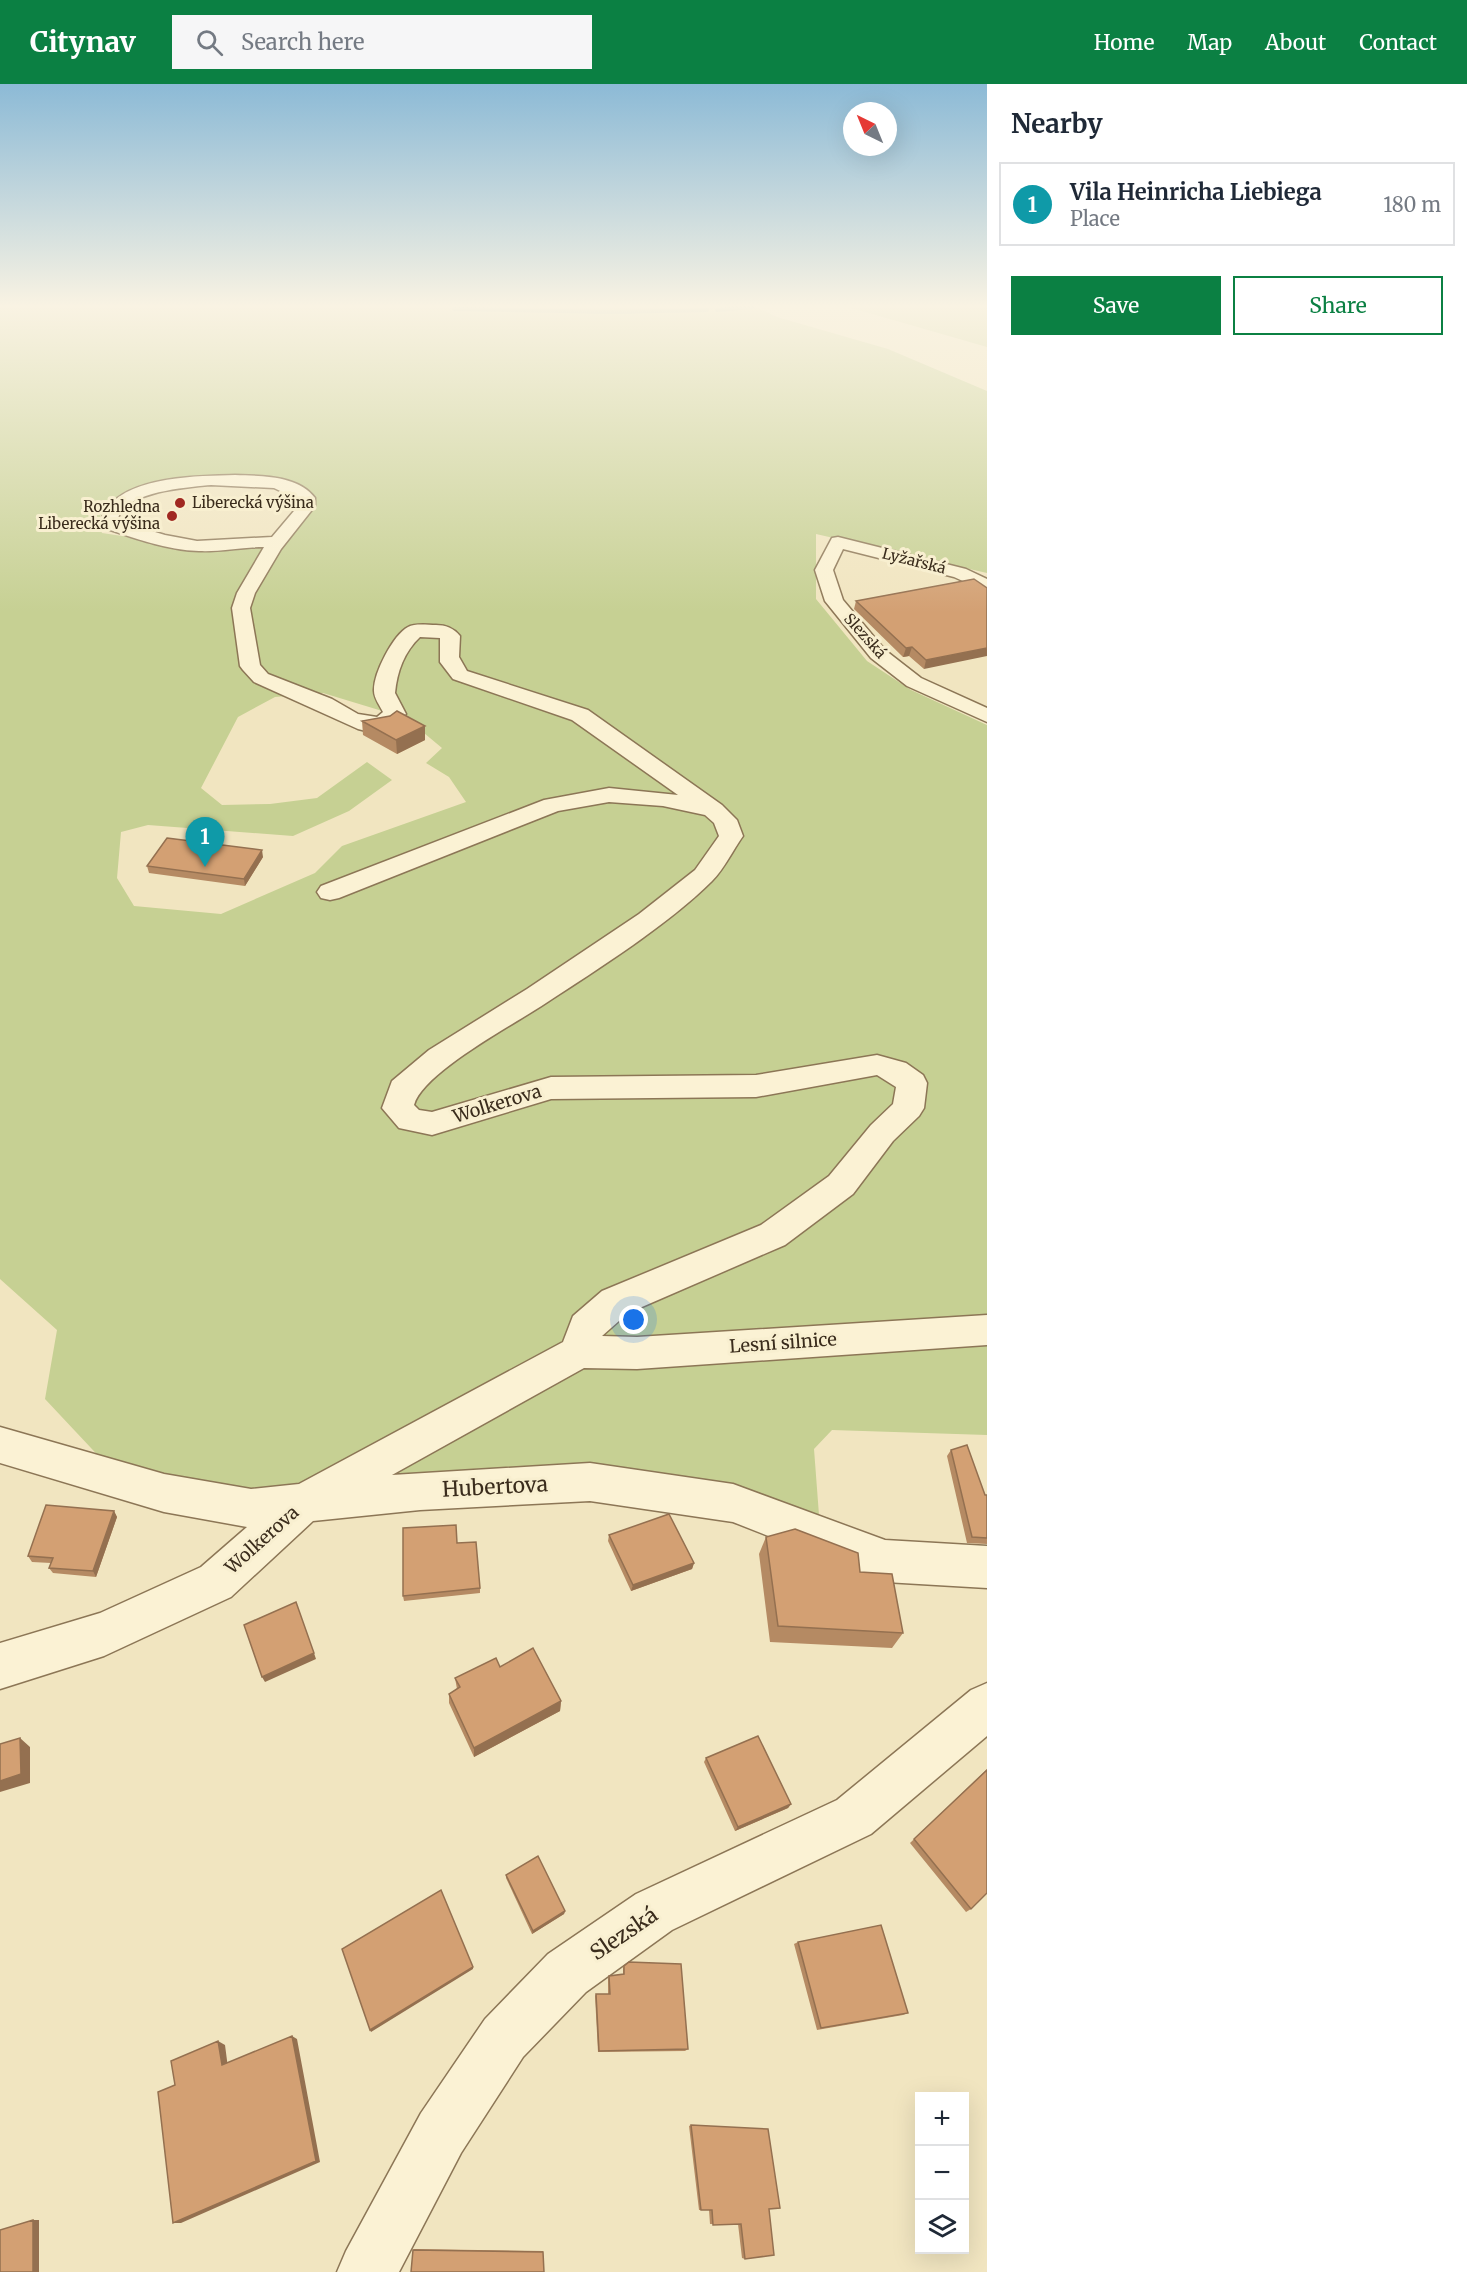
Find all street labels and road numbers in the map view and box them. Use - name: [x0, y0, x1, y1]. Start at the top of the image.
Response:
- street label: Lyžařská: [880, 543, 948, 578]
- street label: Slezská: [840, 609, 891, 662]
- street label: Wolkerova: [449, 1079, 544, 1128]
- street label: Lesní silnice: [728, 1327, 838, 1358]
- street label: Hubertova: [441, 1470, 548, 1503]
- street label: Wolkerova: [219, 1500, 304, 1579]
- street label: Slezská: [585, 1901, 663, 1966]

